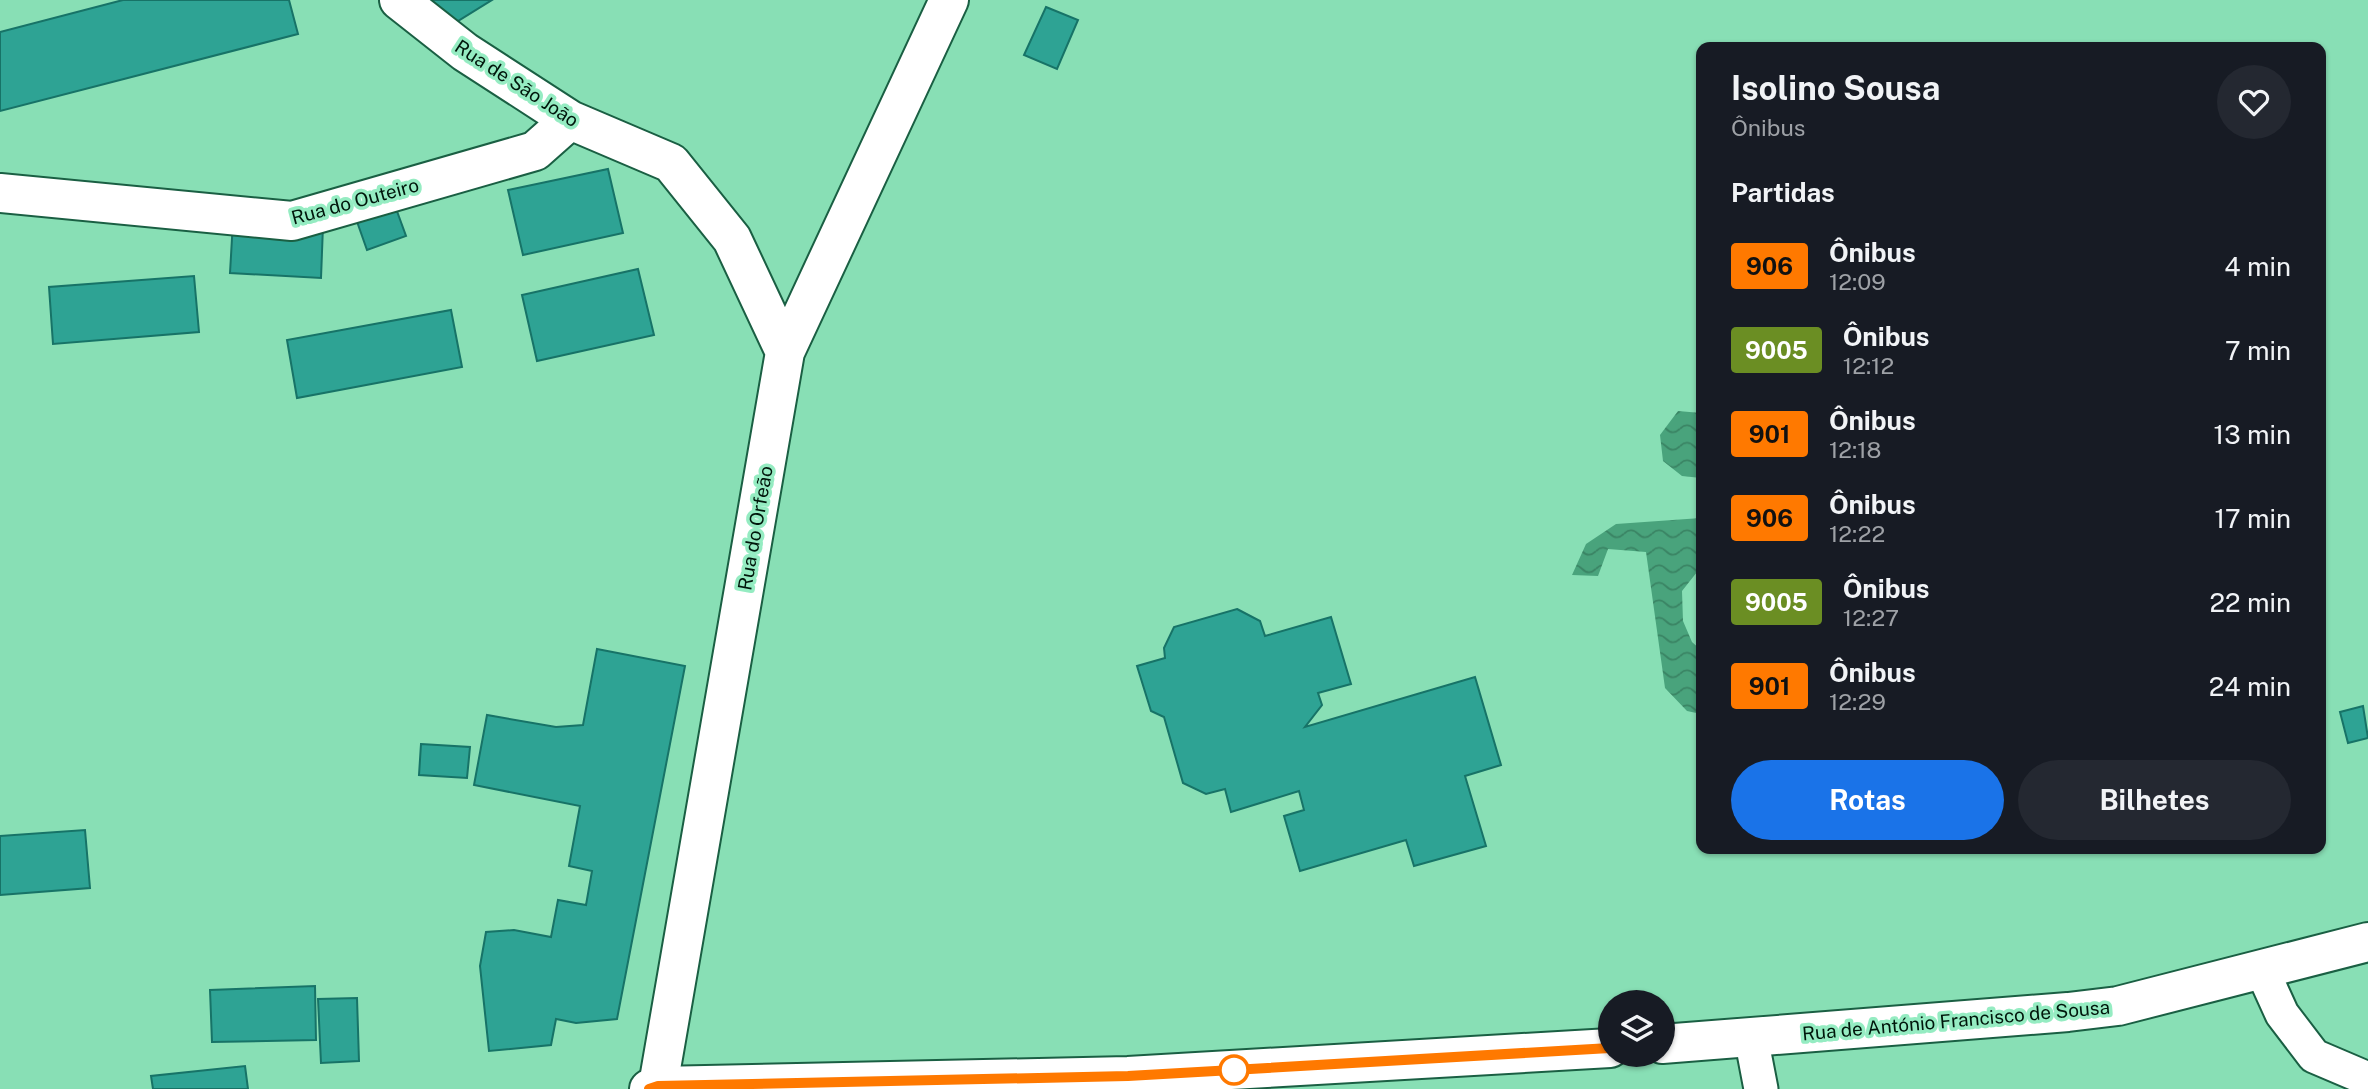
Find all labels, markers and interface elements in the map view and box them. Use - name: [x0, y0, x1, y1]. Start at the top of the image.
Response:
- street label: Rua de São João: [451, 35, 583, 131]
- button: heart: [2217, 65, 2291, 139]
- text: Isolino Sousa: [1731, 69, 1940, 107]
- text: Ônibus: [1731, 114, 1806, 141]
- street label: Rua do Outeiro: [289, 173, 421, 229]
- text: Partidas: [1731, 177, 1835, 208]
- text: Ônibus: [1829, 237, 1916, 268]
- text: 4 min: [2224, 251, 2291, 282]
- text: 906: [1746, 252, 1793, 280]
- text: 12:09: [1829, 268, 1886, 295]
- text: Ônibus: [1843, 321, 1930, 352]
- text: 7 min: [2225, 335, 2291, 366]
- text: 9005: [1745, 336, 1808, 364]
- text: 12:12: [1843, 352, 1894, 379]
- text: Ônibus: [1829, 405, 1916, 436]
- text: 13 min: [2214, 419, 2291, 450]
- text: 901: [1749, 420, 1790, 448]
- text: 12:18: [1829, 436, 1882, 463]
- street label: Rua do Orfeão: [733, 464, 777, 592]
- text: Ônibus: [1829, 489, 1916, 520]
- text: 17 min: [2214, 503, 2291, 534]
- text: 906: [1746, 504, 1793, 532]
- text: 12:22: [1829, 520, 1885, 547]
- text: Ônibus: [1843, 573, 1930, 604]
- text: 22 min: [2210, 587, 2291, 618]
- text: 9005: [1745, 588, 1808, 616]
- text: 12:27: [1843, 604, 1899, 631]
- text: Ônibus: [1829, 657, 1916, 688]
- text: 24 min: [2209, 671, 2291, 702]
- text: 901: [1749, 672, 1790, 700]
- text: 12:29: [1829, 688, 1886, 715]
- button: Rotas: [1731, 760, 2004, 840]
- button: Bilhetes: [2018, 760, 2291, 840]
- map controls: [1598, 990, 1675, 1067]
- button: layers: [1598, 990, 1675, 1067]
- street label: Rua de António Francisco de Sousa: [1801, 996, 2111, 1044]
- unlabelled marker: [1219, 1055, 1249, 1085]

